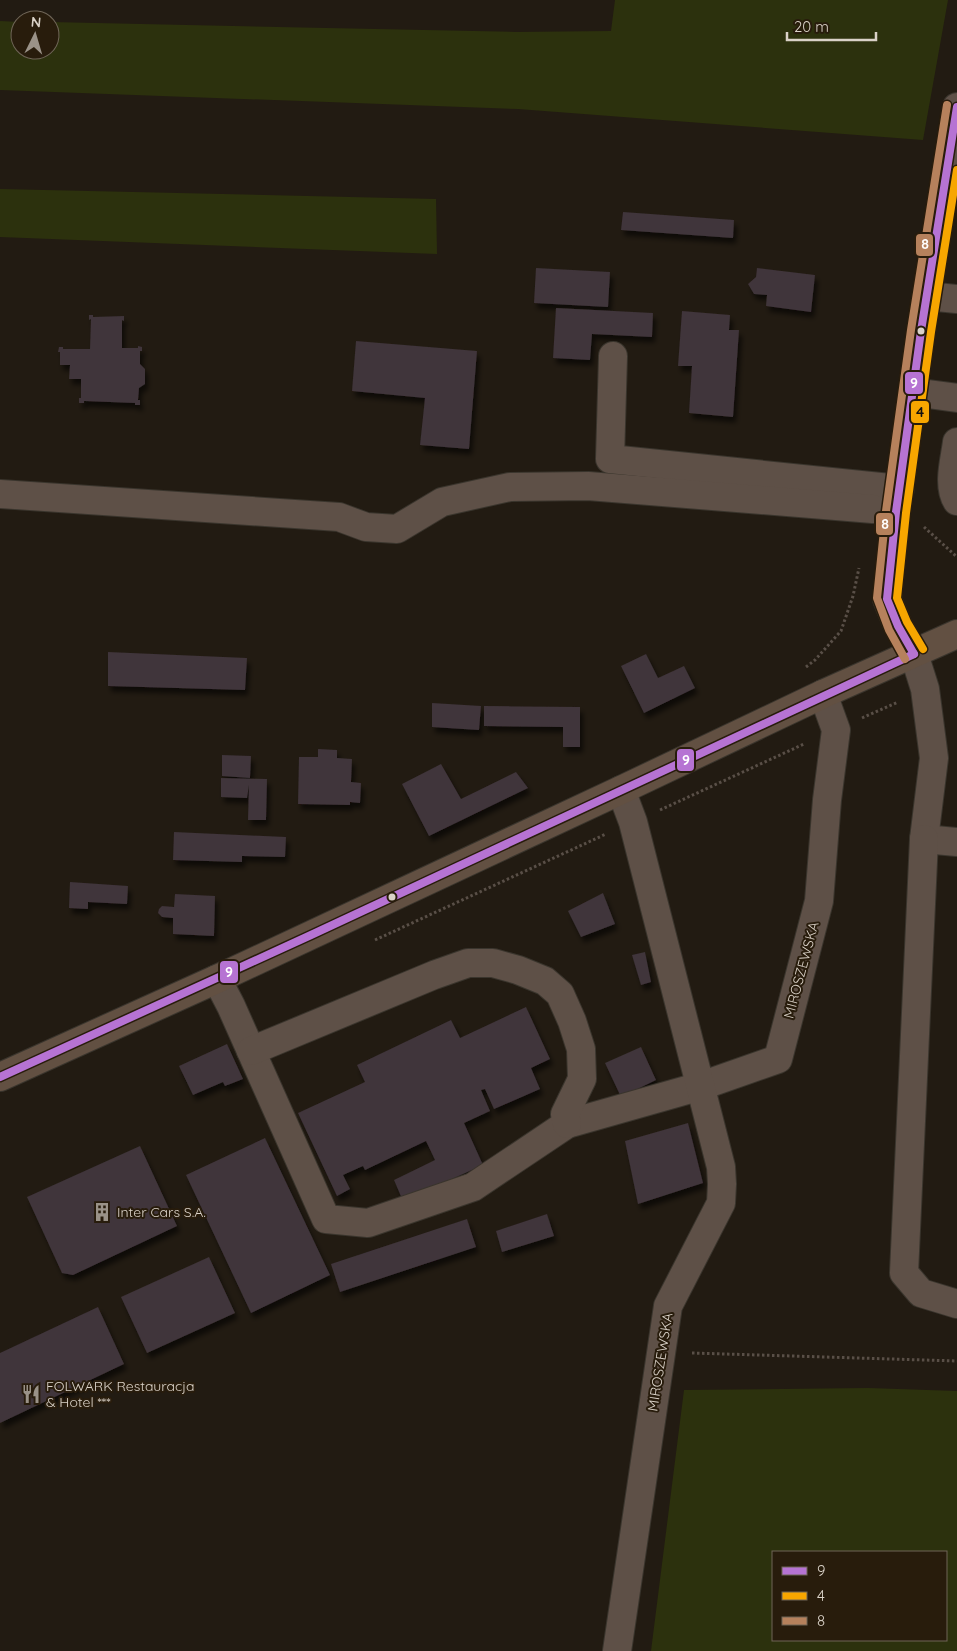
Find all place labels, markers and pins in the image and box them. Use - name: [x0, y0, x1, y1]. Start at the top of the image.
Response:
- unlabelled marker: [916, 326, 926, 336]
- unlabelled marker: [387, 892, 397, 902]
- building icon: Inter Cars S.A.: [91, 1201, 113, 1223]
- place label: Inter Cars S.A.: [117, 1203, 206, 1221]
- place label: FOLWARK Restauracja & Hotel ***: [46, 1377, 195, 1411]
- restaurant icon: FOLWARK Restauracja & Hotel ***: [20, 1383, 42, 1405]

